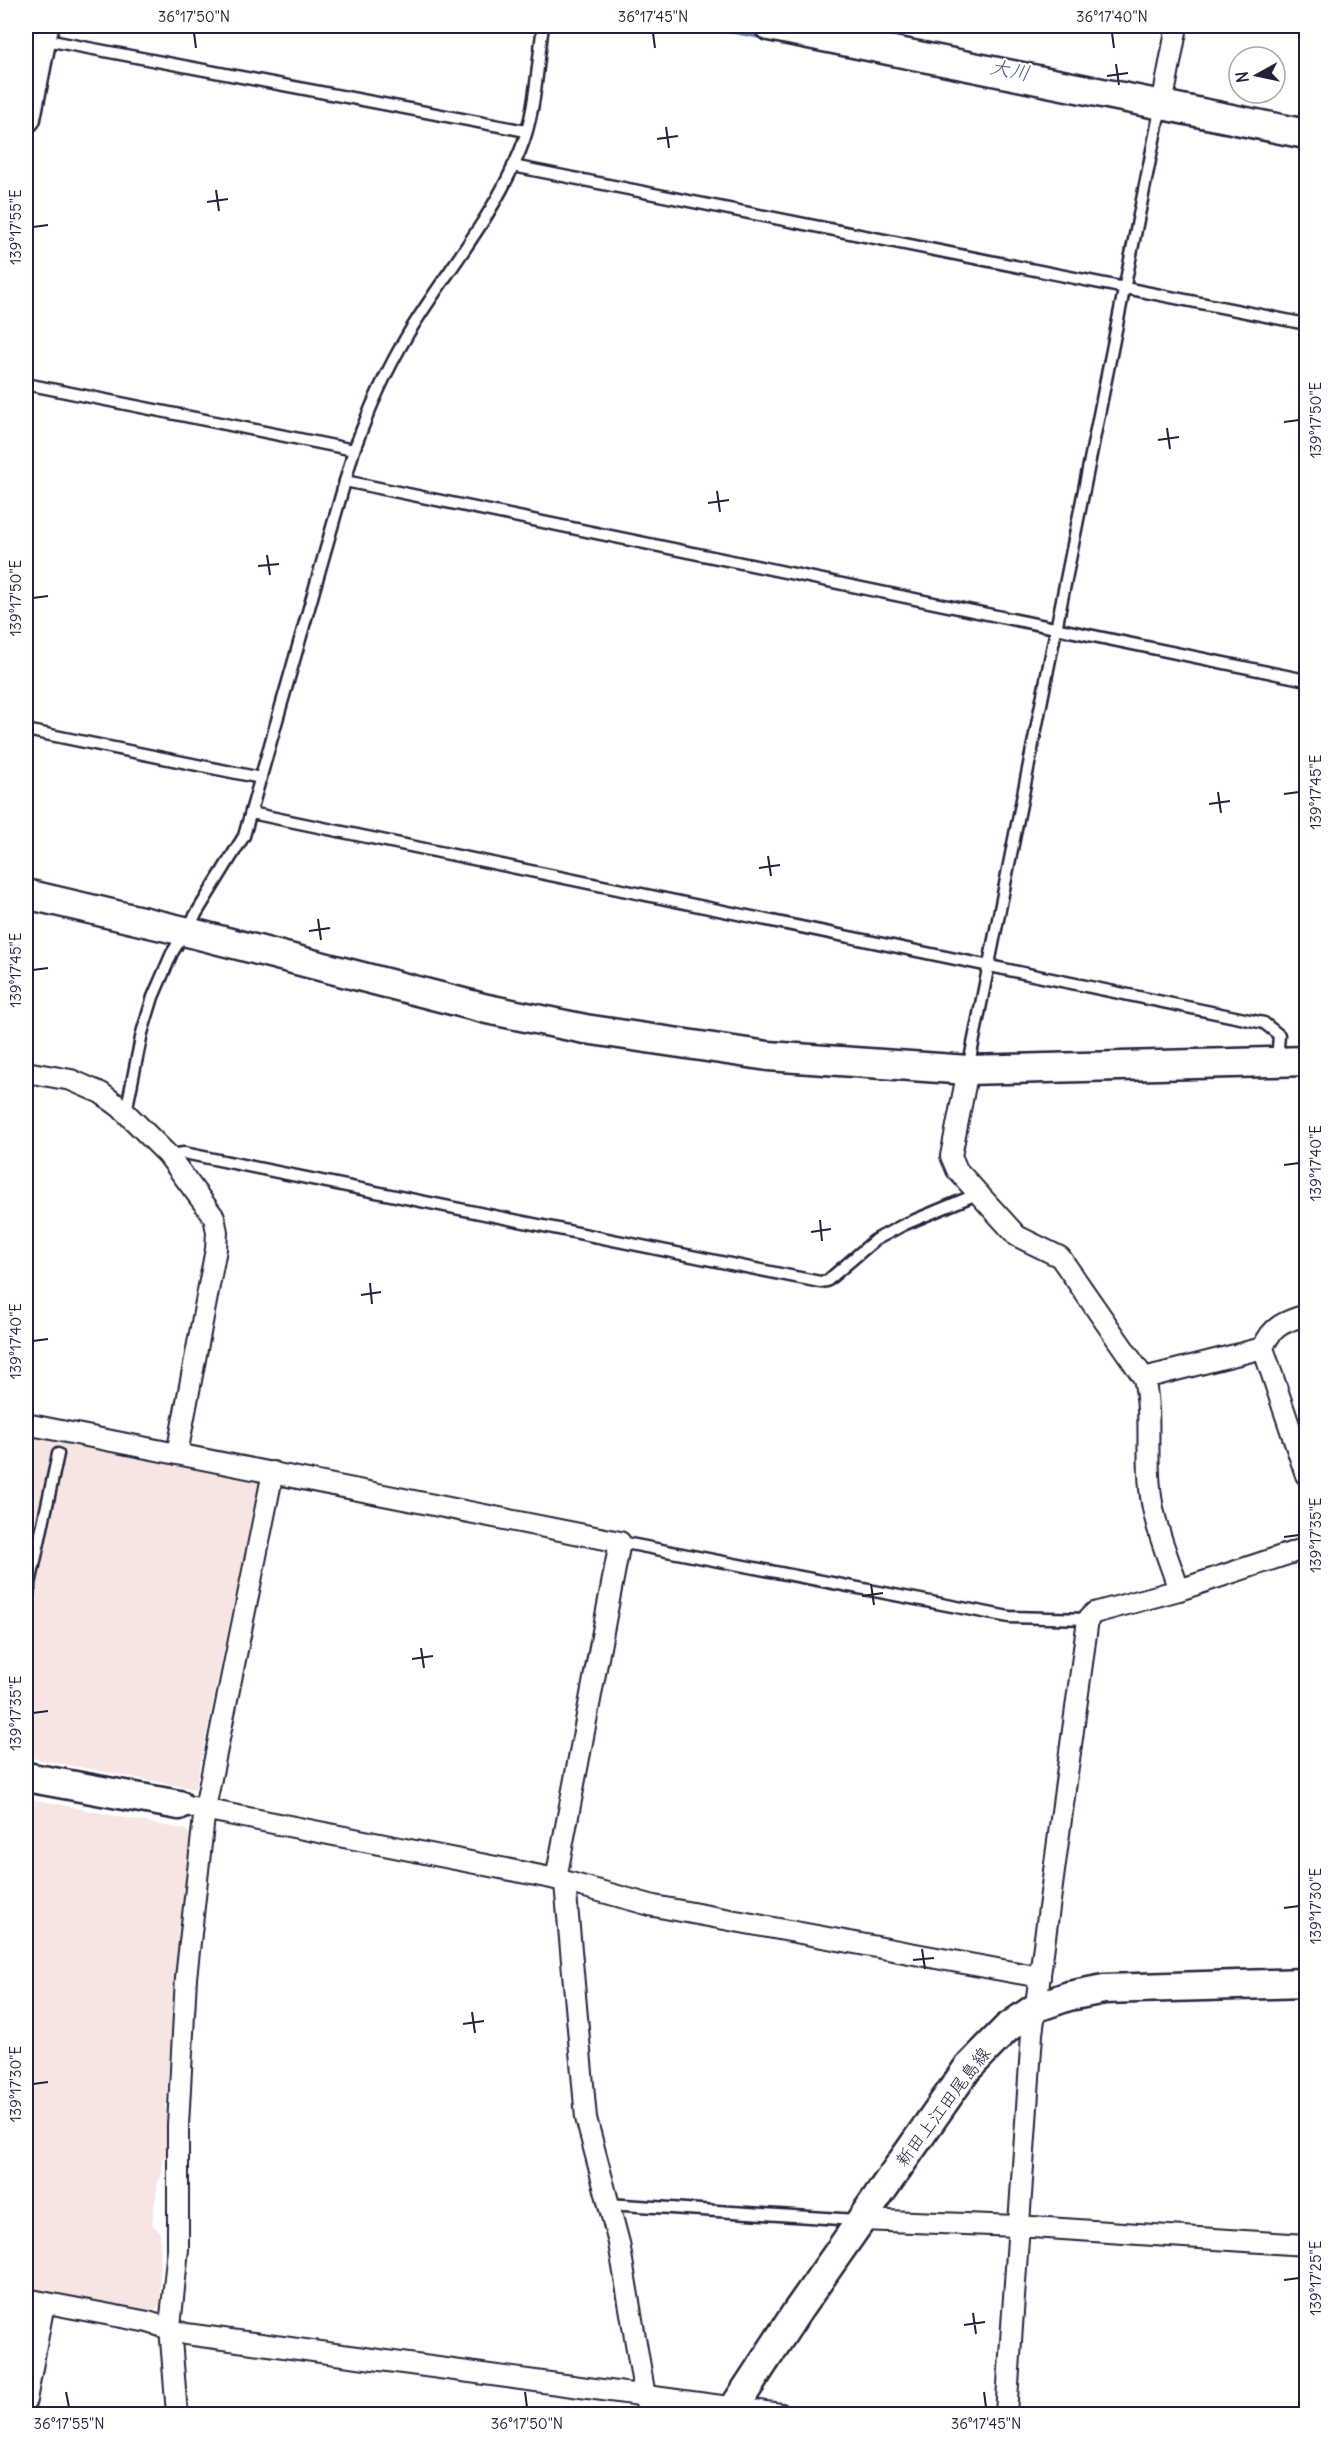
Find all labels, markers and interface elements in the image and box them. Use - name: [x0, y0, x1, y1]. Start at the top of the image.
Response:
- text: 36°17'50"N: [158, 7, 230, 26]
- text: 36°17'45"N: [618, 7, 688, 26]
- text: 36°17'40"N: [1076, 7, 1148, 26]
- north arrow: [1227, 45, 1287, 105]
- water label: 大川: [988, 53, 1032, 86]
- text: N: [1231, 70, 1253, 84]
- text: 139°17'55"E: [6, 189, 25, 265]
- text: 139°17'50"E: [1306, 381, 1325, 458]
- text: 139°17'50"E: [6, 559, 25, 636]
- text: 139°17'45"E: [1306, 754, 1325, 830]
- text: 139°17'45"E: [6, 932, 25, 1008]
- text: 139°17'40"E: [1306, 1125, 1325, 1201]
- text: 139°17'40"E: [6, 1303, 25, 1379]
- text: 139°17'35"E: [1306, 1497, 1325, 1573]
- text: 139°17'35"E: [6, 1675, 25, 1751]
- text: 139°17'30"E: [1306, 1868, 1325, 1944]
- street label: 新田上江田尾島線: [890, 2042, 995, 2171]
- text: 139°17'30"E: [6, 2046, 25, 2122]
- text: 139°17'25"E: [1306, 2240, 1325, 2316]
- text: 36°17'55"N: [33, 2414, 105, 2433]
- text: 36°17'50"N: [491, 2414, 563, 2433]
- text: 36°17'45"N: [951, 2414, 1021, 2433]

